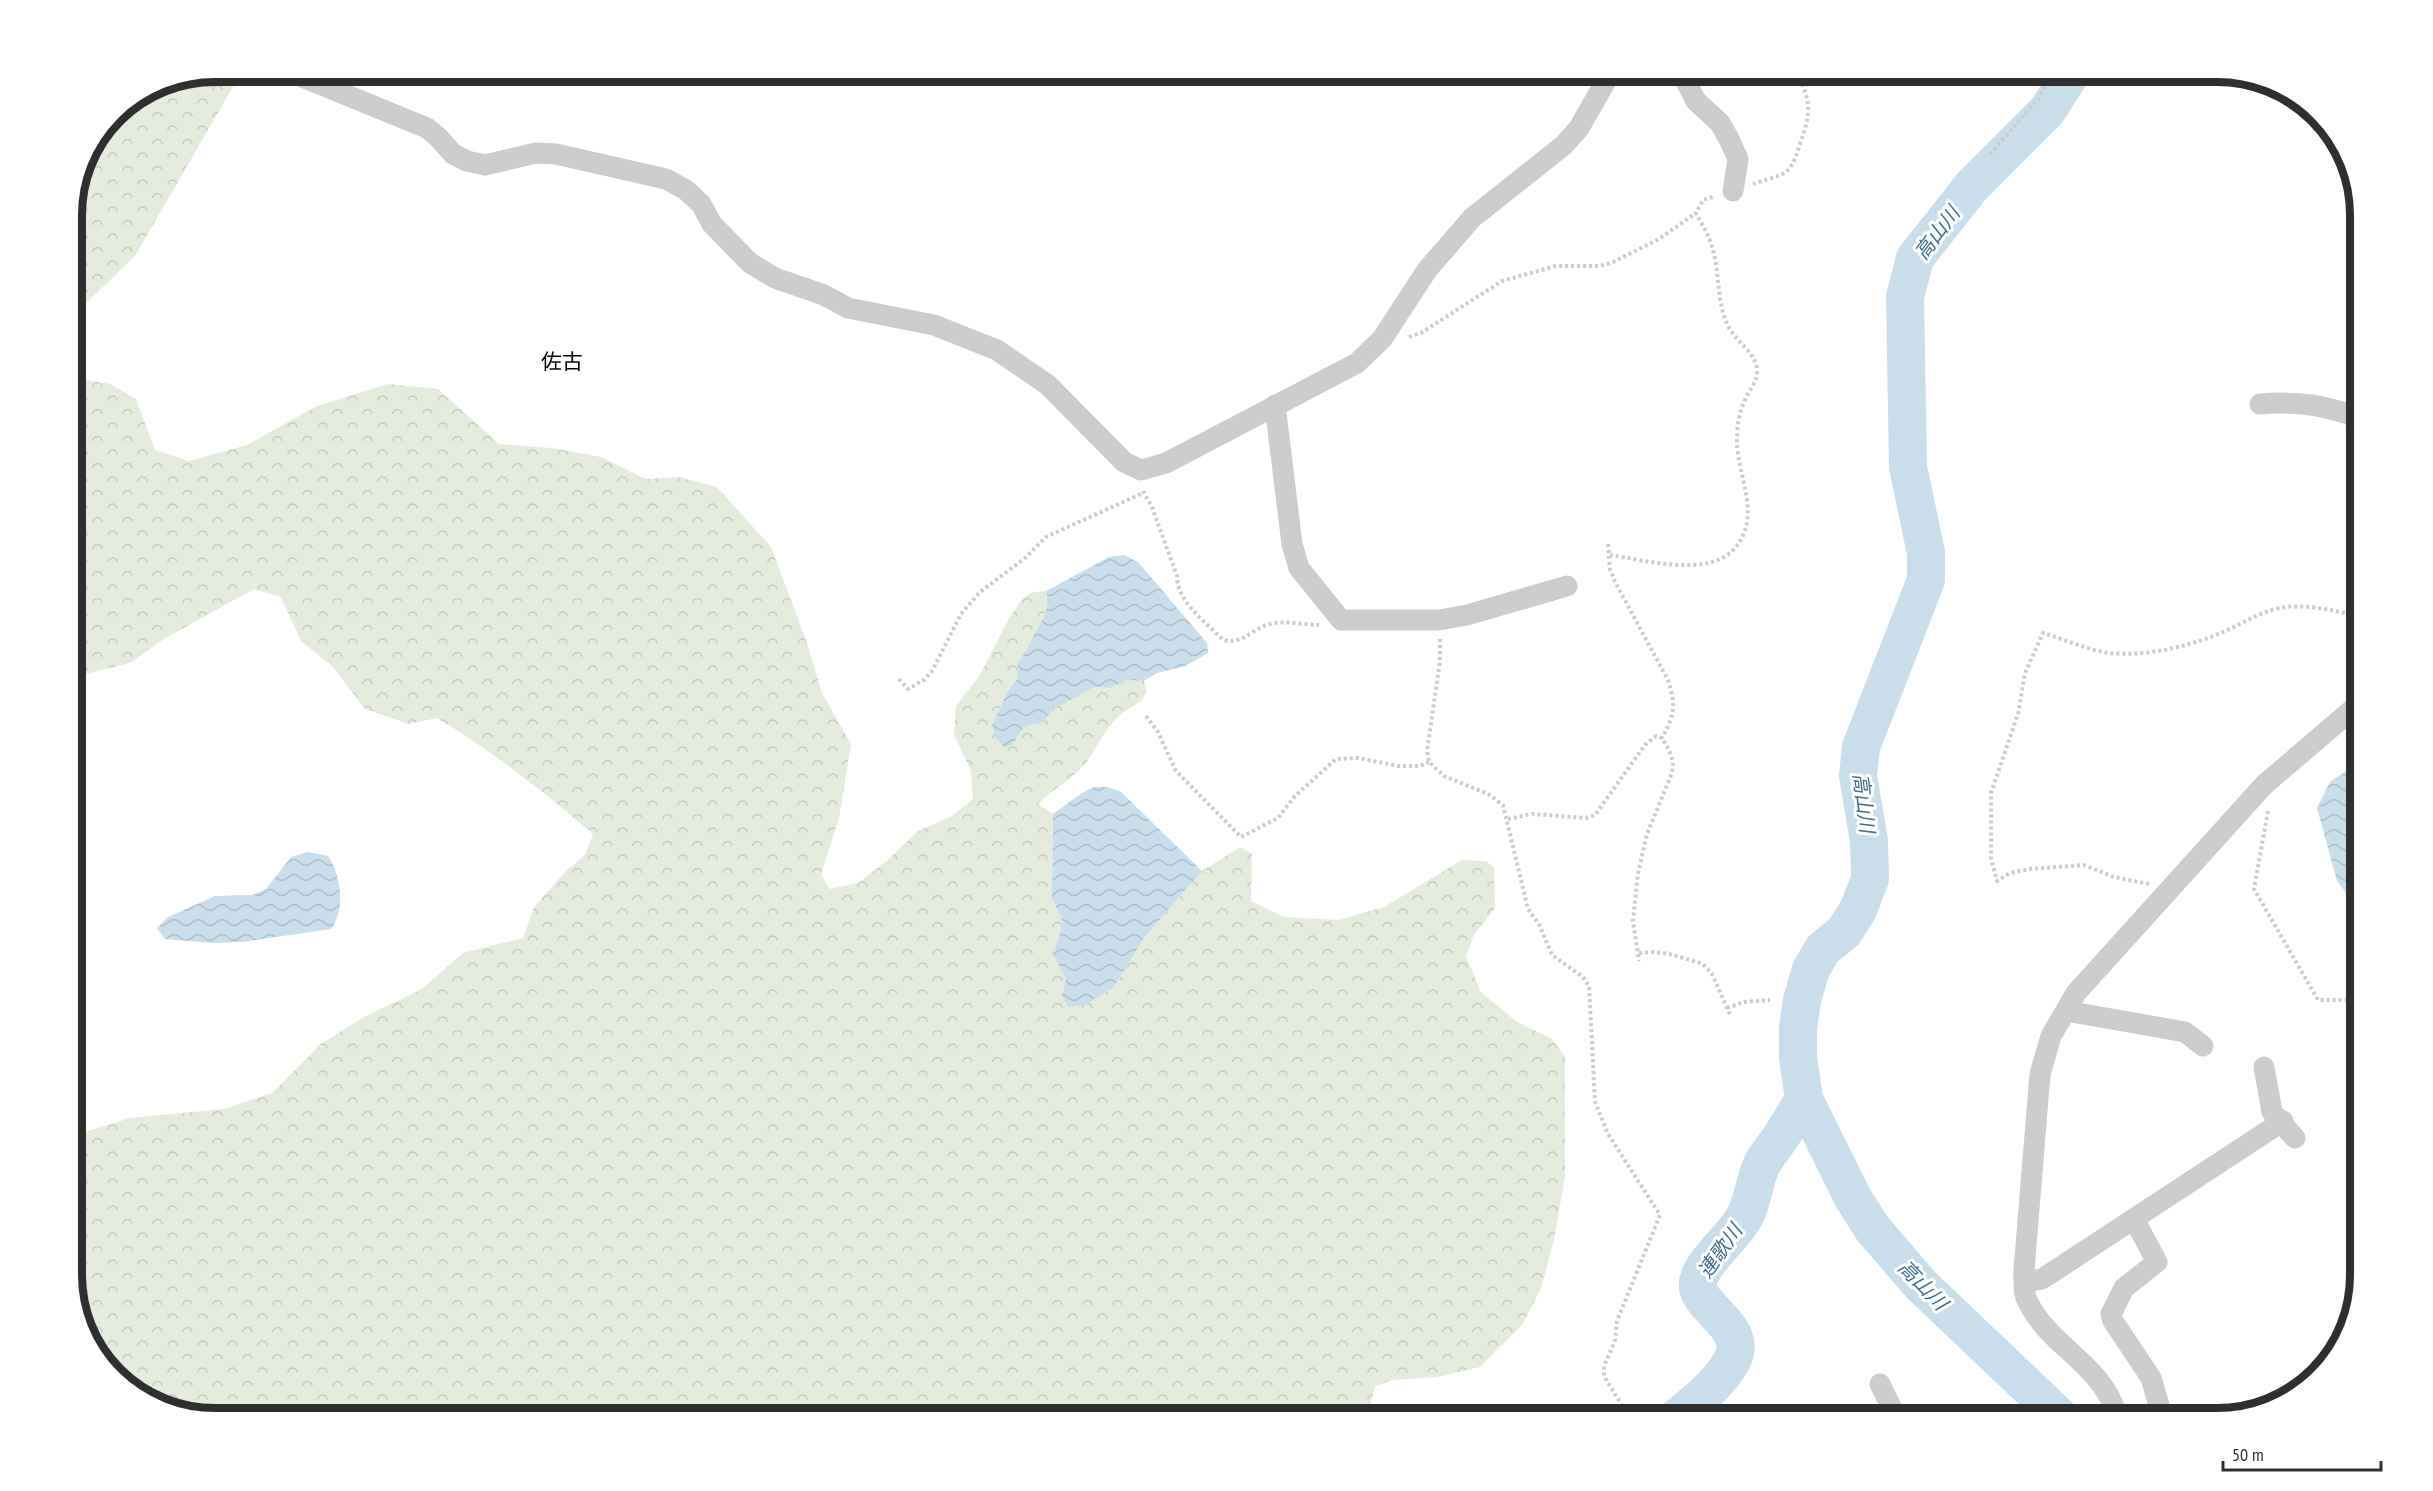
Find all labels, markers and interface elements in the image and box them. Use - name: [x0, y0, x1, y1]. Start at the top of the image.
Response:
- water label: 高山川: [1909, 200, 1967, 265]
- district label: 佐古: [541, 348, 583, 375]
- water label: 高山川: [1847, 772, 1881, 836]
- water label: 連歌川: [1692, 1217, 1749, 1283]
- water label: 高山川: [1893, 1254, 1955, 1317]
- scale bar: [2223, 1434, 2380, 1472]
- text: 50 m: [2232, 1443, 2264, 1466]

